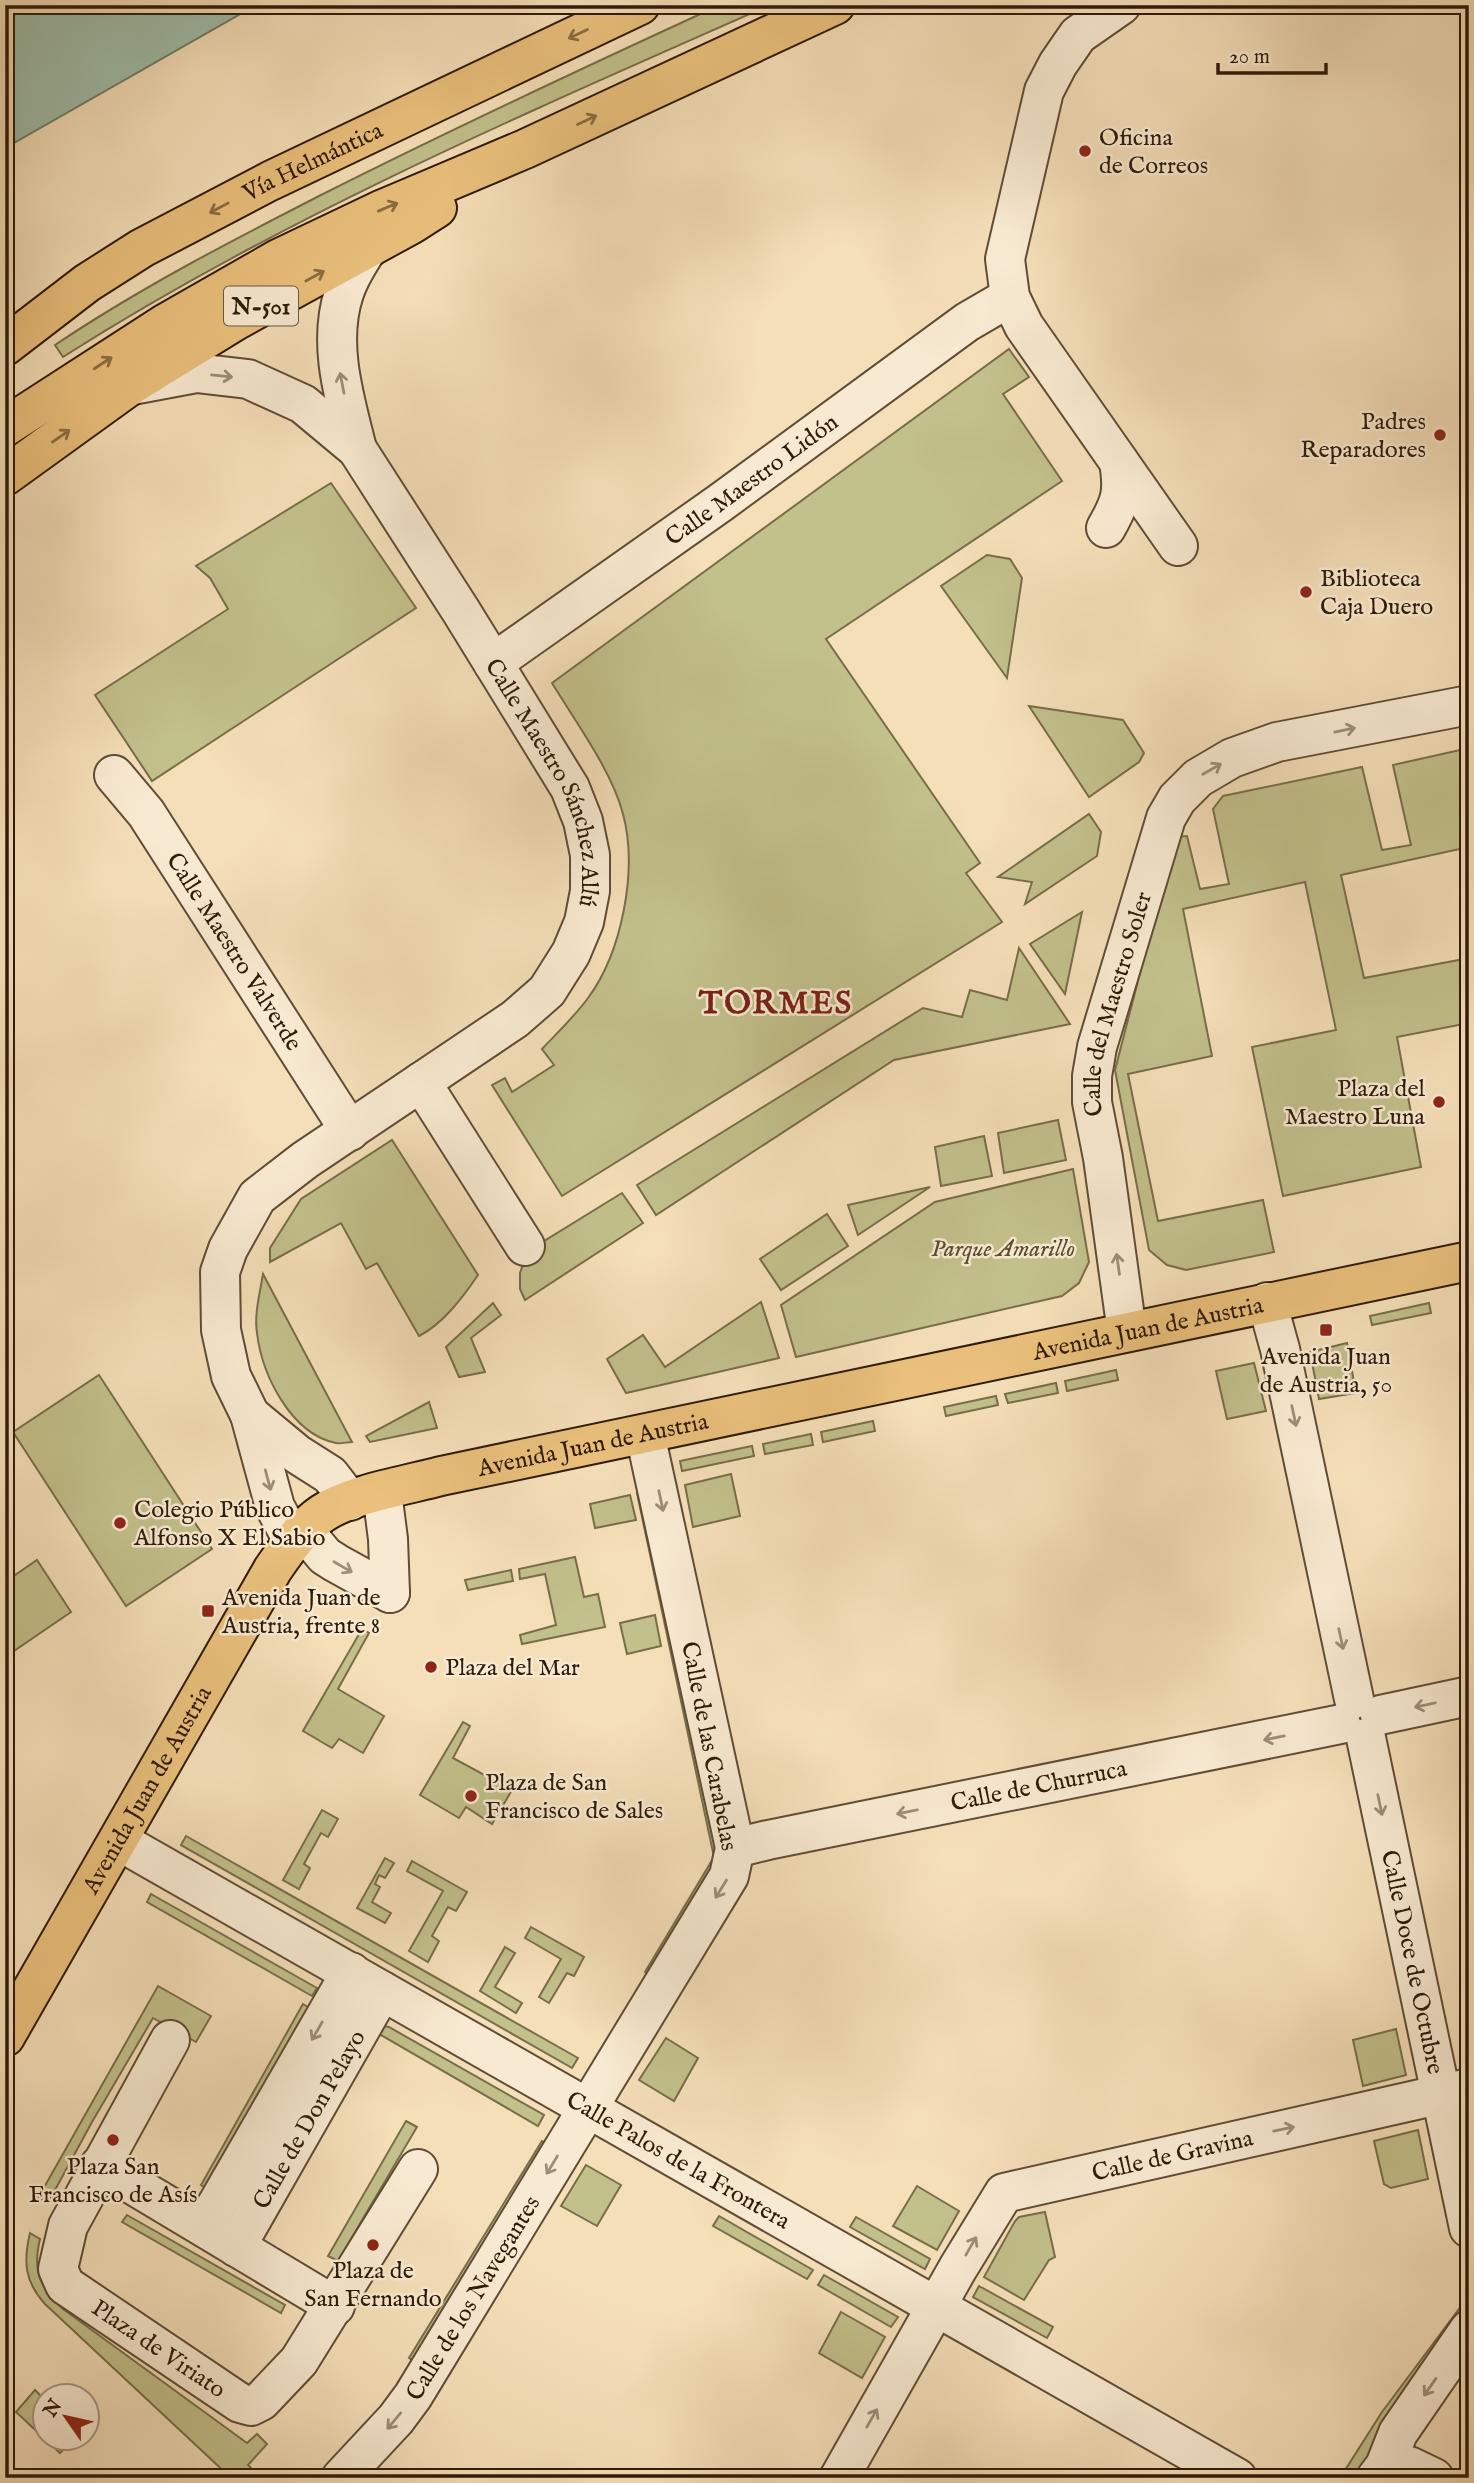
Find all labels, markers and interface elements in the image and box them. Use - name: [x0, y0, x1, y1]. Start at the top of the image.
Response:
- one-way arrow: [568, 28, 589, 41]
- scale bar: [1218, 32, 1327, 76]
- text: 20 m: [1229, 44, 1270, 71]
- one-way arrow: [576, 113, 597, 127]
- street label: Vía Helmántica: [237, 115, 389, 210]
- place label: Oficina de Correos: [1099, 123, 1208, 182]
- marker: Oficina de Correos: [1077, 143, 1093, 159]
- one-way arrow: [377, 199, 399, 212]
- one-way arrow: [209, 201, 230, 215]
- one-way arrow: [305, 269, 325, 283]
- road number: N-501: [224, 286, 298, 326]
- one-way arrow: [93, 356, 113, 370]
- one-way arrow: [211, 370, 233, 383]
- one-way arrow: [335, 372, 348, 395]
- street label: Calle Maestro Lidón: [660, 407, 845, 554]
- place label: Padres Reparadores: [1300, 407, 1426, 466]
- marker: Padres Reparadores: [1432, 427, 1448, 443]
- one-way arrow: [51, 429, 70, 443]
- place label: Biblioteca Caja Duero: [1320, 564, 1433, 623]
- marker: Biblioteca Caja Duero: [1298, 584, 1314, 600]
- street label: Calle Maestro Sánchez Allú: [477, 653, 605, 910]
- one-way arrow: [1333, 722, 1356, 736]
- one-way arrow: [1202, 762, 1222, 776]
- street label: Calle Maestro Valverde: [158, 847, 308, 1057]
- street label: Calle del Maestro Soler: [1078, 888, 1160, 1119]
- district label: TORMES: [698, 984, 853, 1025]
- place label: Plaza del Maestro Luna: [1285, 1074, 1426, 1133]
- marker: Plaza del Maestro Luna: [1431, 1094, 1447, 1110]
- park label: Parque Amarillo: [931, 1234, 1075, 1265]
- one-way arrow: [1111, 1253, 1124, 1276]
- street label: Avenida Juan de Austria: [1029, 1290, 1267, 1369]
- marker: Avenida Juan de Austria, 50: [1318, 1322, 1334, 1338]
- place label: Avenida Juan de Austria, 50: [1260, 1342, 1392, 1401]
- one-way arrow: [1288, 1404, 1302, 1427]
- street label: Avenida Juan de Austria: [474, 1406, 712, 1485]
- one-way arrow: [262, 1468, 275, 1490]
- one-way arrow: [655, 1489, 668, 1511]
- place label: Colegio Público Alfonso X El Sabio: [133, 1495, 325, 1554]
- marker: Colegio Público Alfonso X El Sabio: [112, 1515, 128, 1531]
- one-way arrow: [332, 1560, 352, 1574]
- place label: Avenida Juan de Austria, frente 8: [221, 1583, 381, 1642]
- marker: Avenida Juan de Austria, frente 8: [200, 1603, 216, 1619]
- one-way arrow: [1335, 1627, 1349, 1650]
- street label: Calle de las Carabelas: [673, 1639, 744, 1854]
- place label: Plaza del Mar: [445, 1653, 580, 1684]
- marker: Plaza del Mar: [423, 1659, 439, 1675]
- street label: Avenida Juan de Austria: [76, 1680, 220, 1901]
- one-way arrow: [1414, 1699, 1437, 1712]
- one-way arrow: [1263, 1731, 1286, 1745]
- street label: Calle de Churruca: [948, 1754, 1130, 1820]
- place label: Plaza de San Francisco de Sales: [485, 1768, 663, 1827]
- marker: Plaza de San Francisco de Sales: [463, 1788, 479, 1804]
- one-way arrow: [1373, 1793, 1387, 1816]
- one-way arrow: [896, 1805, 919, 1819]
- street label: Calle Doce de Octubre: [1373, 1848, 1450, 2077]
- one-way arrow: [714, 1879, 729, 1898]
- one-way arrow: [310, 2021, 324, 2041]
- street label: Calle de Don Pelayo: [247, 2025, 374, 2215]
- street label: Calle Palos de la Frontera: [560, 2085, 796, 2238]
- one-way arrow: [1272, 2122, 1295, 2135]
- street label: Calle de Gravina: [1089, 2123, 1257, 2190]
- marker: Plaza San Francisco de Asís: [105, 2132, 121, 2148]
- place label: Plaza San Francisco de Asís: [28, 2152, 198, 2211]
- one-way arrow: [545, 2155, 559, 2175]
- street label: Calle de los Navegantes: [400, 2190, 548, 2407]
- marker: Plaza de San Fernando: [365, 2237, 381, 2253]
- one-way arrow: [964, 2237, 978, 2257]
- place label: Plaza de San Fernando: [304, 2256, 442, 2315]
- street label: Plaza de Viriato: [85, 2293, 231, 2406]
- one-way arrow: [1423, 2376, 1437, 2396]
- north arrow: [32, 2382, 102, 2452]
- text: N: [38, 2395, 68, 2423]
- one-way arrow: [866, 2409, 880, 2429]
- one-way arrow: [386, 2411, 401, 2429]

